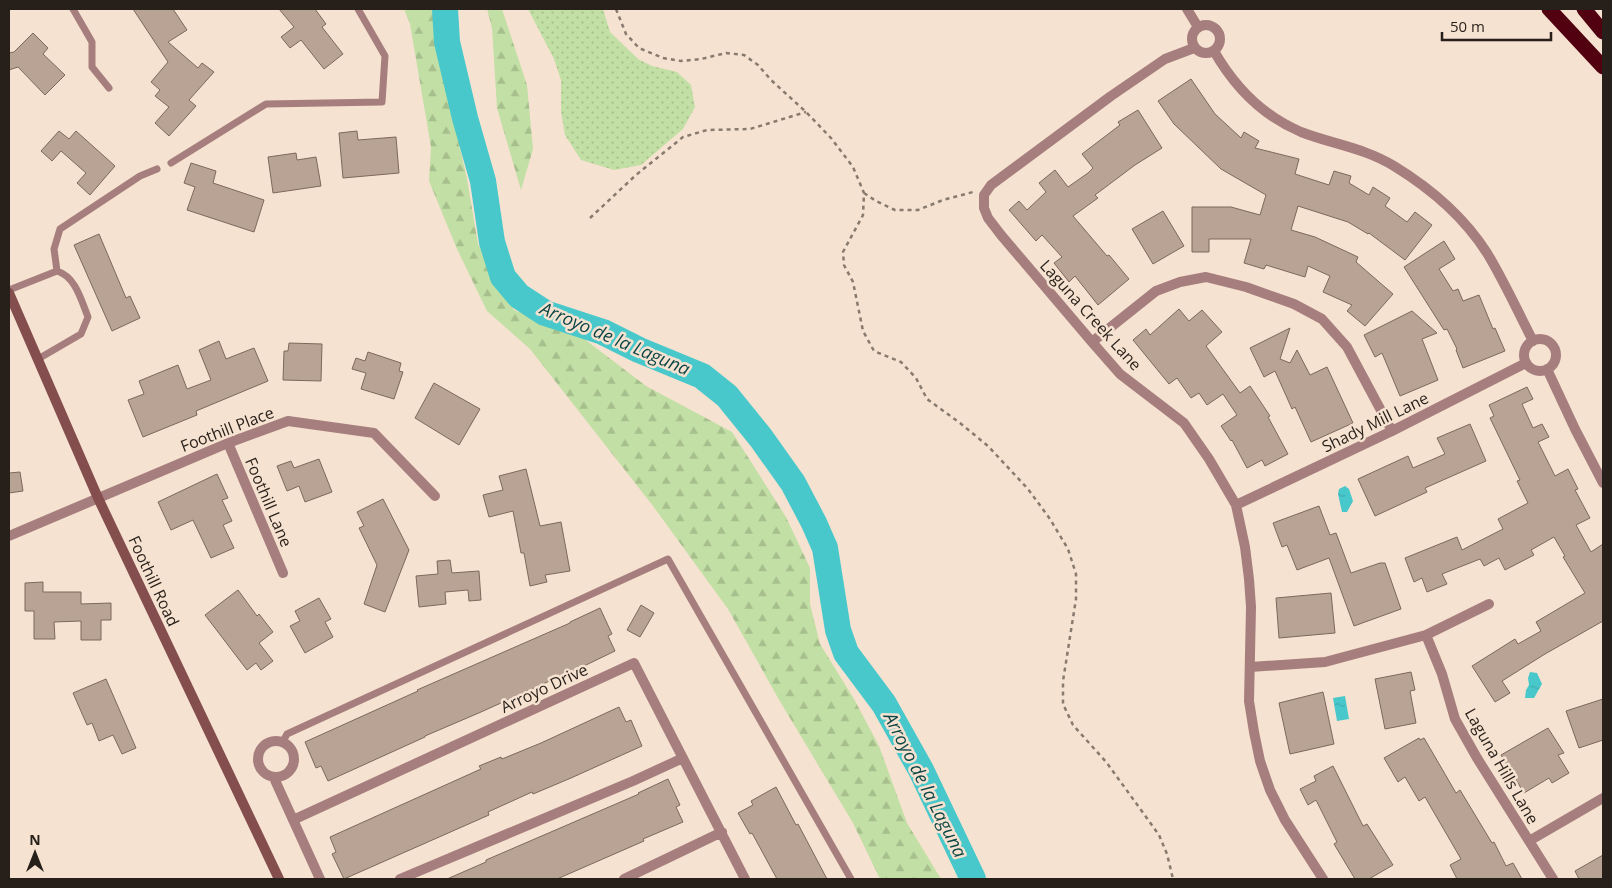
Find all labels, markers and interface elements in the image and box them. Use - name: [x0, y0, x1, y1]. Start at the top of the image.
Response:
- scale bar: [1442, 10, 1551, 42]
- text: 50 m: [1450, 16, 1485, 36]
- street label: Laguna Creek Lane: [1035, 255, 1147, 375]
- water label: Arroyo de la Laguna: [535, 295, 694, 380]
- street label: Shady Mill Lane: [1318, 387, 1432, 457]
- street label: Foothill Place: [177, 401, 277, 457]
- street label: Foothill Lane: [240, 454, 298, 550]
- street label: Foothill Road: [123, 532, 185, 630]
- street label: Arroyo Drive: [497, 658, 591, 718]
- street label: Laguna Hills Lane: [1460, 704, 1544, 828]
- water label: Arroyo de la Laguna: [878, 706, 973, 861]
- north arrow: [10, 828, 60, 878]
- text: N: [29, 830, 41, 849]

